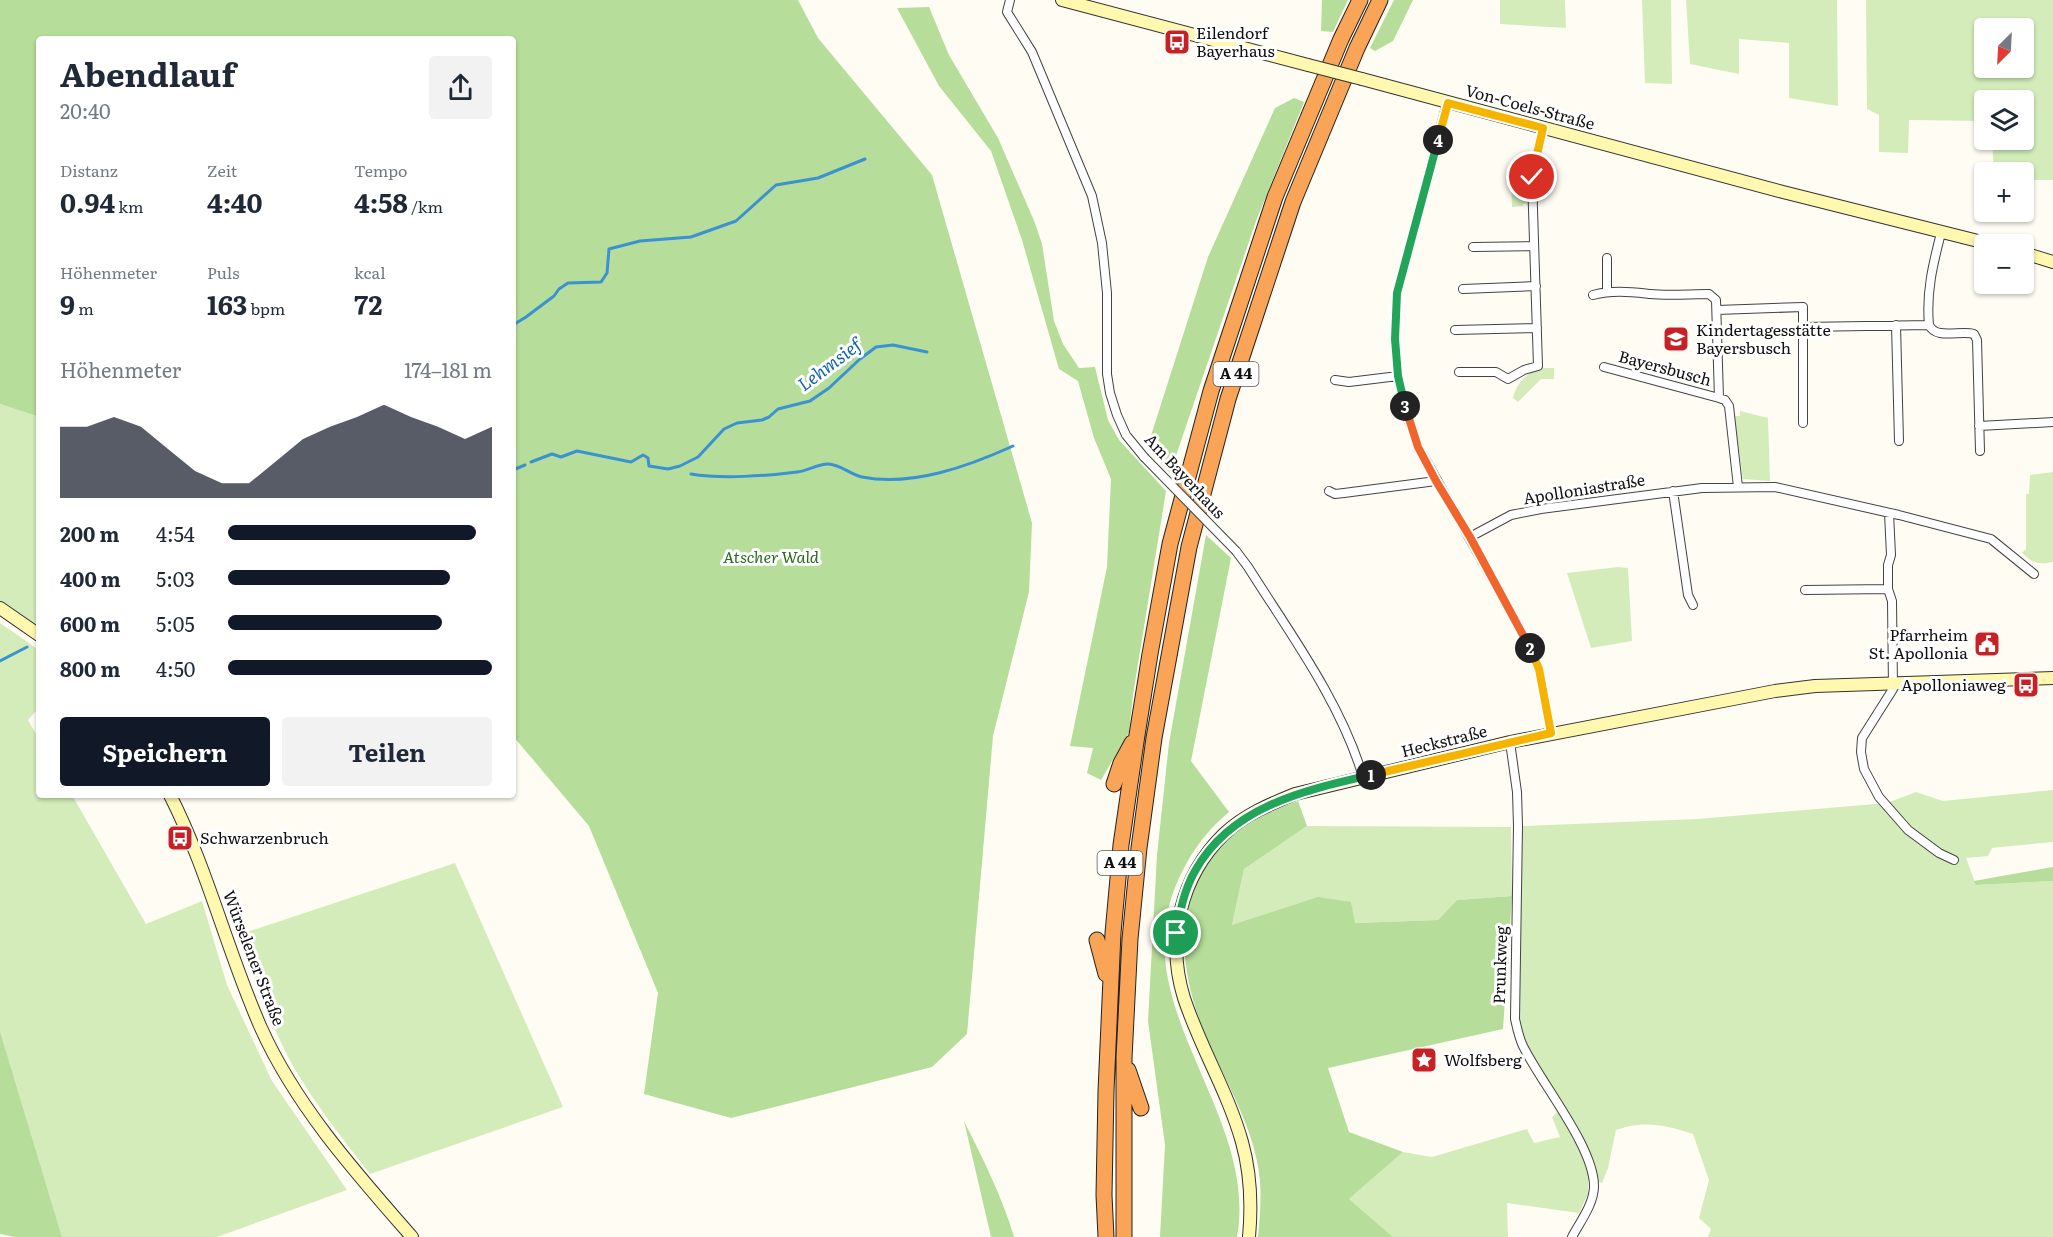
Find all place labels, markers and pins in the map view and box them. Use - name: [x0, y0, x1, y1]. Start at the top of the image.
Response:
- place label: Eilendorf Bayerhaus: [1196, 20, 1275, 62]
- bus stop icon: Eilendorf Bayerhaus: [1162, 27, 1192, 57]
- pin: 4: [1423, 125, 1453, 155]
- pin: [1506, 151, 1557, 202]
- place label: Kindertagesstätte Bayersbusch: [1696, 317, 1831, 359]
- school or university icon: Kindertagesstätte Bayersbusch: [1661, 324, 1691, 354]
- pin: 3: [1390, 391, 1420, 421]
- place label: Pfarrheim St. Apollonia: [1869, 622, 1968, 664]
- public building icon: Pfarrheim St. Apollonia: [1972, 629, 2002, 659]
- pin: 2: [1515, 633, 1545, 663]
- bus stop icon: Apolloniaweg: [2011, 670, 2041, 700]
- place label: Apolloniaweg: [1901, 672, 2006, 696]
- pin: 1: [1356, 760, 1386, 790]
- bus stop icon: Schwarzenbruch: [165, 823, 195, 853]
- place label: Schwarzenbruch: [200, 825, 329, 849]
- pin: [1150, 907, 1201, 958]
- place icon: Wolfsberg: [1409, 1045, 1439, 1075]
- place label: Wolfsberg: [1444, 1047, 1522, 1071]

